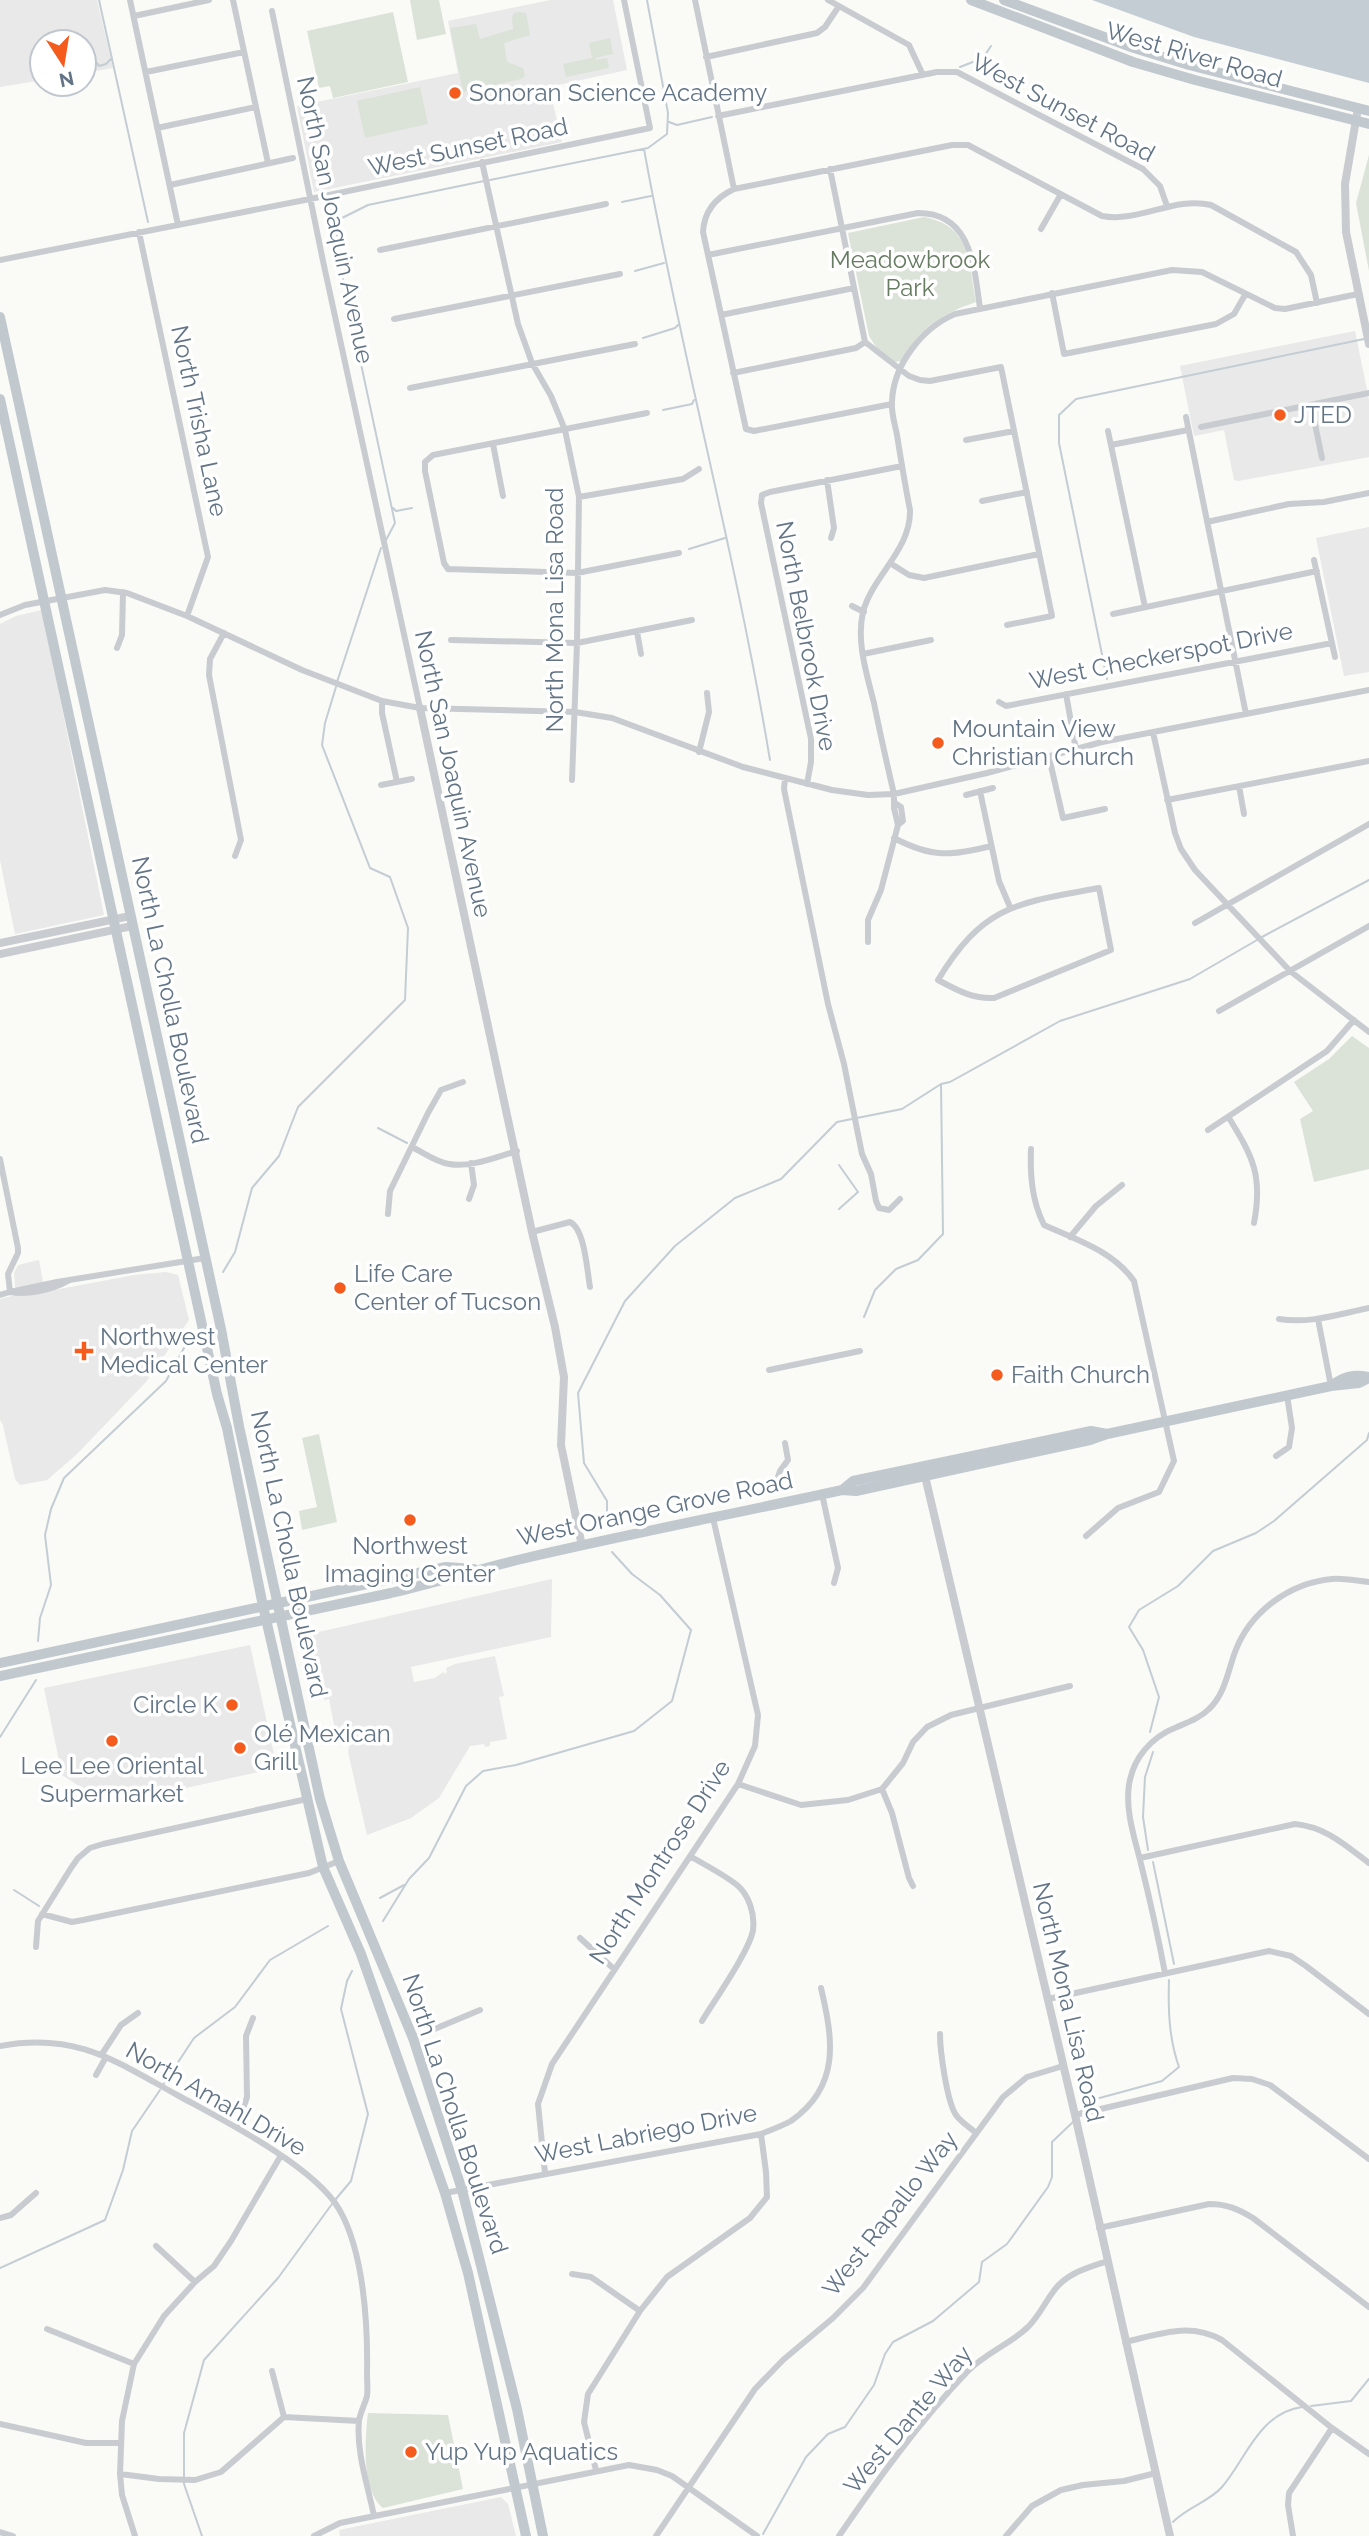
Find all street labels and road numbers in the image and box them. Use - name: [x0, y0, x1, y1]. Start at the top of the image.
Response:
- street label: West River Road: [1103, 15, 1286, 94]
- street label: West Sunset Road: [967, 47, 1160, 168]
- street label: North San Joaquin Avenue: [291, 74, 380, 366]
- street label: West Sunset Road: [365, 111, 570, 182]
- street label: North Trisha Lane: [165, 323, 234, 519]
- street label: North Mona Lisa Road: [540, 487, 569, 733]
- street label: North Belbrook Drive: [770, 519, 843, 753]
- street label: West Checkerspot Drive: [1027, 616, 1295, 695]
- street label: North San Joaquin Avenue: [409, 628, 498, 920]
- street label: North La Cholla Boulevard: [126, 854, 215, 1146]
- street label: North La Cholla Boulevard: [245, 1408, 334, 1700]
- street label: West Orange Grove Road: [514, 1465, 795, 1552]
- street label: North Montrose Drive: [583, 1754, 736, 1969]
- street label: North Mona Lisa Road: [1027, 1879, 1110, 2125]
- street label: North La Cholla Boulevard: [396, 1970, 514, 2258]
- street label: North Amahl Drive: [121, 2035, 311, 2162]
- street label: West Labriego Drive: [532, 2098, 759, 2169]
- street label: West Rapallo Way: [816, 2125, 963, 2302]
- street label: West Dante Way: [837, 2340, 978, 2500]

